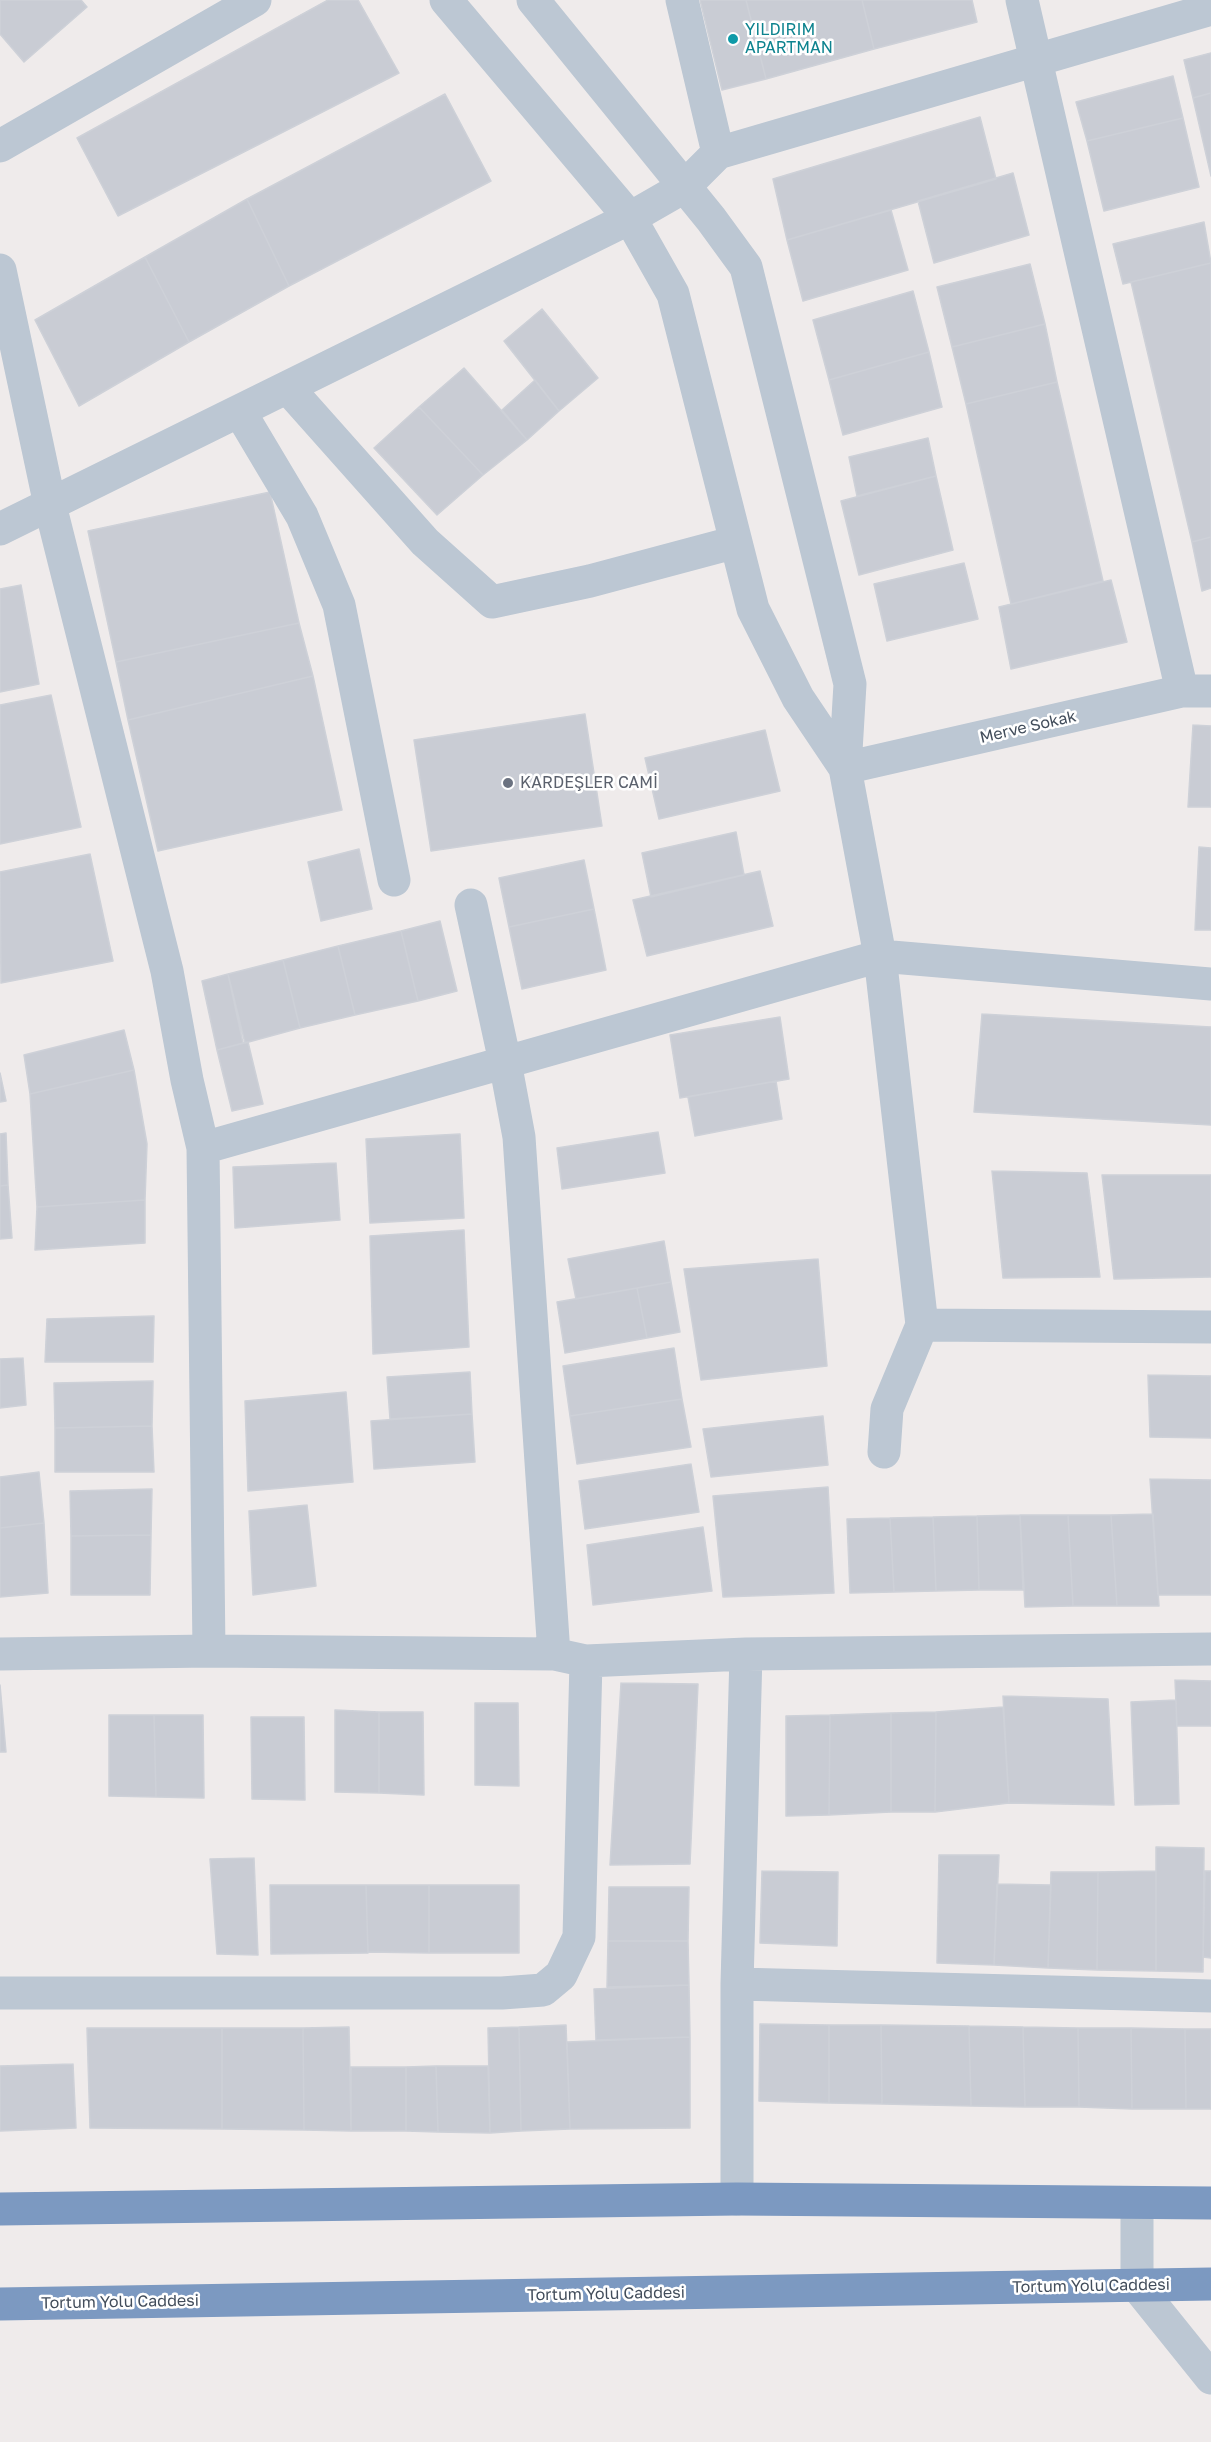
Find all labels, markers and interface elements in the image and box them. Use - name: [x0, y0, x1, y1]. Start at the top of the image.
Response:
- place label: YILDIRIM APARTMAN: [745, 20, 833, 58]
- marker: YILDIRIM APARTMAN: [726, 32, 740, 46]
- street label: Merve Sokak: [978, 707, 1078, 747]
- place label: KARDEŞLER CAMİ: [520, 773, 658, 793]
- marker: KARDEŞLER CAMİ: [501, 776, 515, 790]
- street label: Tortum Yolu Caddesi: [1012, 2275, 1170, 2297]
- street label: Tortum Yolu Caddesi: [527, 2283, 685, 2305]
- street label: Tortum Yolu Caddesi: [41, 2291, 199, 2313]

